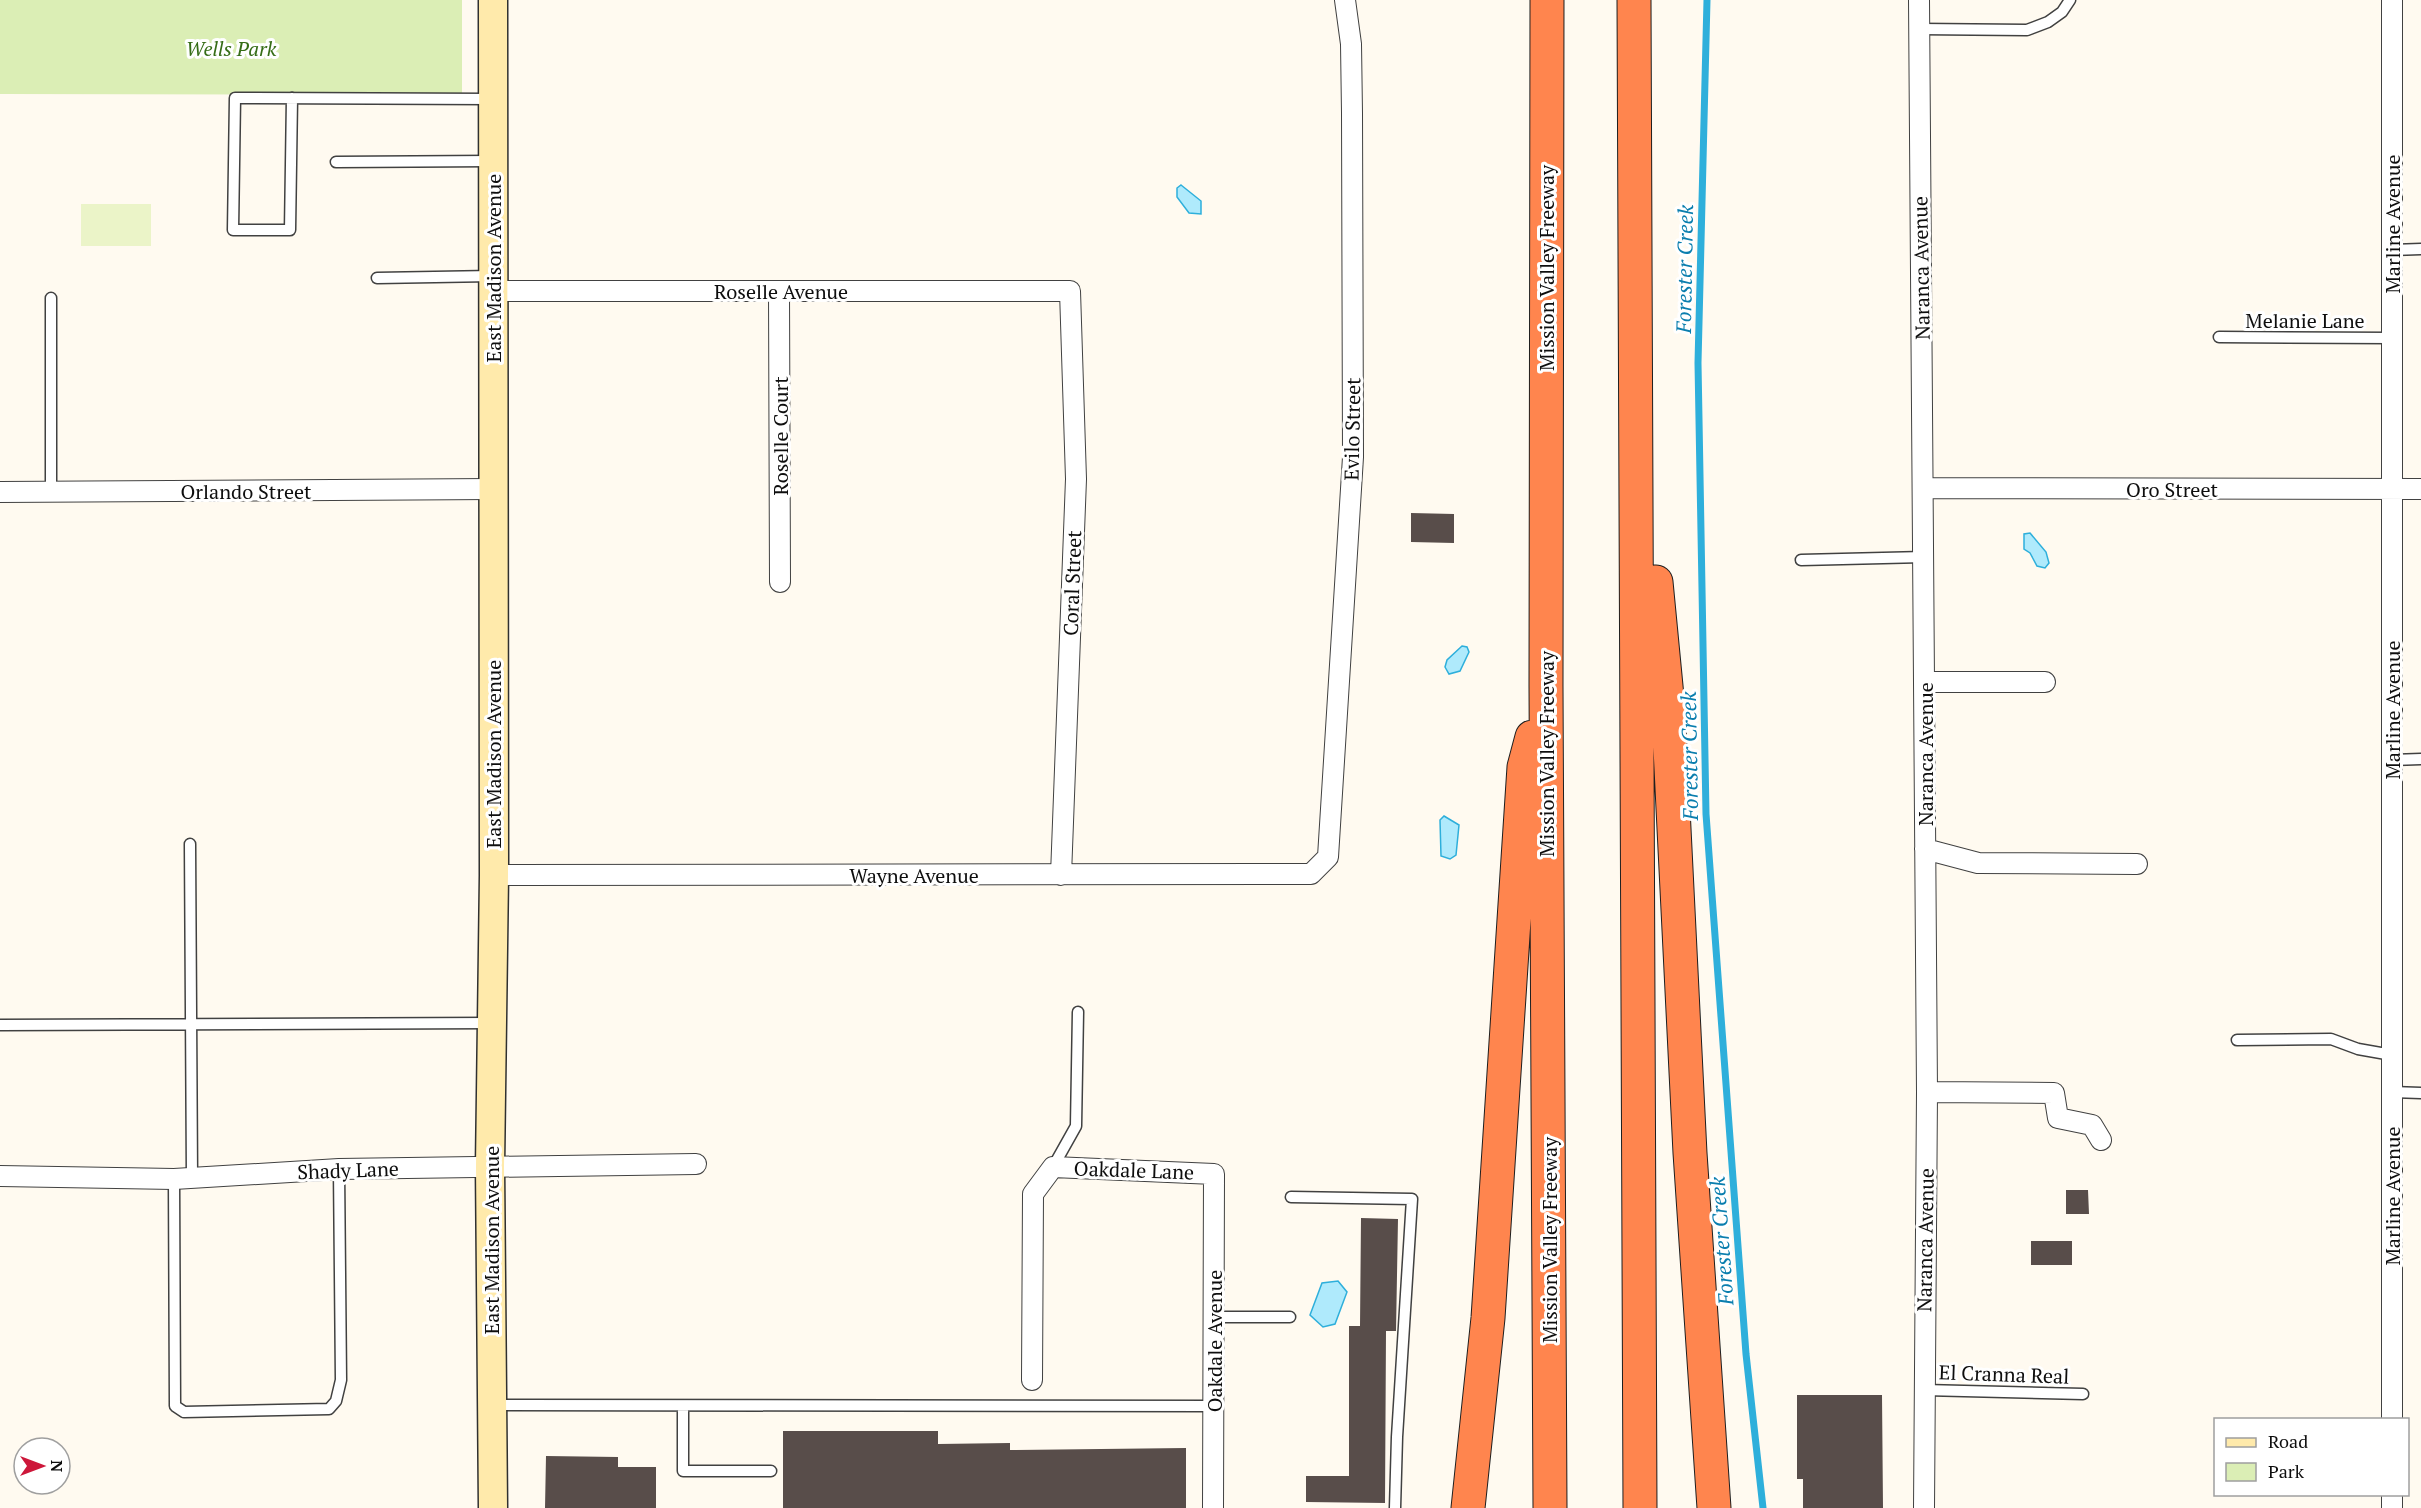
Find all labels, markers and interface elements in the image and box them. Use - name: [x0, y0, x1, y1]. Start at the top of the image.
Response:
- park label: Wells Park: [186, 35, 277, 62]
- street label: Marline Avenue: [2379, 154, 2406, 294]
- street label: Mission Valley Freeway: [1533, 164, 1560, 371]
- street label: East Madison Avenue: [480, 174, 507, 362]
- street label: Naranca Avenue: [1906, 196, 1936, 340]
- water label: Forester Creek: [1669, 204, 1699, 335]
- street label: Roselle Avenue: [714, 278, 848, 305]
- street label: Melanie Lane: [2245, 307, 2365, 334]
- street label: Roselle Court: [767, 376, 794, 496]
- street label: Evilo Street: [1338, 377, 1366, 481]
- street label: Oro Street: [2126, 476, 2218, 503]
- street label: Orlando Street: [181, 478, 312, 505]
- street label: Coral Street: [1057, 529, 1087, 636]
- street label: Marline Avenue: [2379, 640, 2406, 780]
- street label: Mission Valley Freeway: [1533, 650, 1560, 857]
- street label: East Madison Avenue: [480, 660, 507, 848]
- street label: Naranca Avenue: [1912, 682, 1939, 826]
- water label: Forester Creek: [1674, 691, 1704, 822]
- street label: Wayne Avenue: [849, 862, 979, 889]
- street label: Marline Avenue: [2379, 1126, 2406, 1266]
- street label: Mission Valley Freeway: [1536, 1136, 1563, 1343]
- street label: East Madison Avenue: [478, 1146, 505, 1334]
- street label: Oakdale Lane: [1073, 1154, 1195, 1186]
- street label: Shady Lane: [297, 1155, 399, 1185]
- street label: Naranca Avenue: [1910, 1168, 1940, 1312]
- water label: Forester Creek: [1702, 1175, 1740, 1307]
- street label: Oakdale Avenue: [1201, 1270, 1228, 1412]
- street label: El Cranna Real: [1938, 1358, 2070, 1390]
- legend: [2214, 1418, 2409, 1496]
- text: Road: [2268, 1429, 2308, 1453]
- north arrow: [12, 1436, 72, 1496]
- text: Park: [2268, 1459, 2305, 1483]
- text: N: [46, 1460, 68, 1472]

